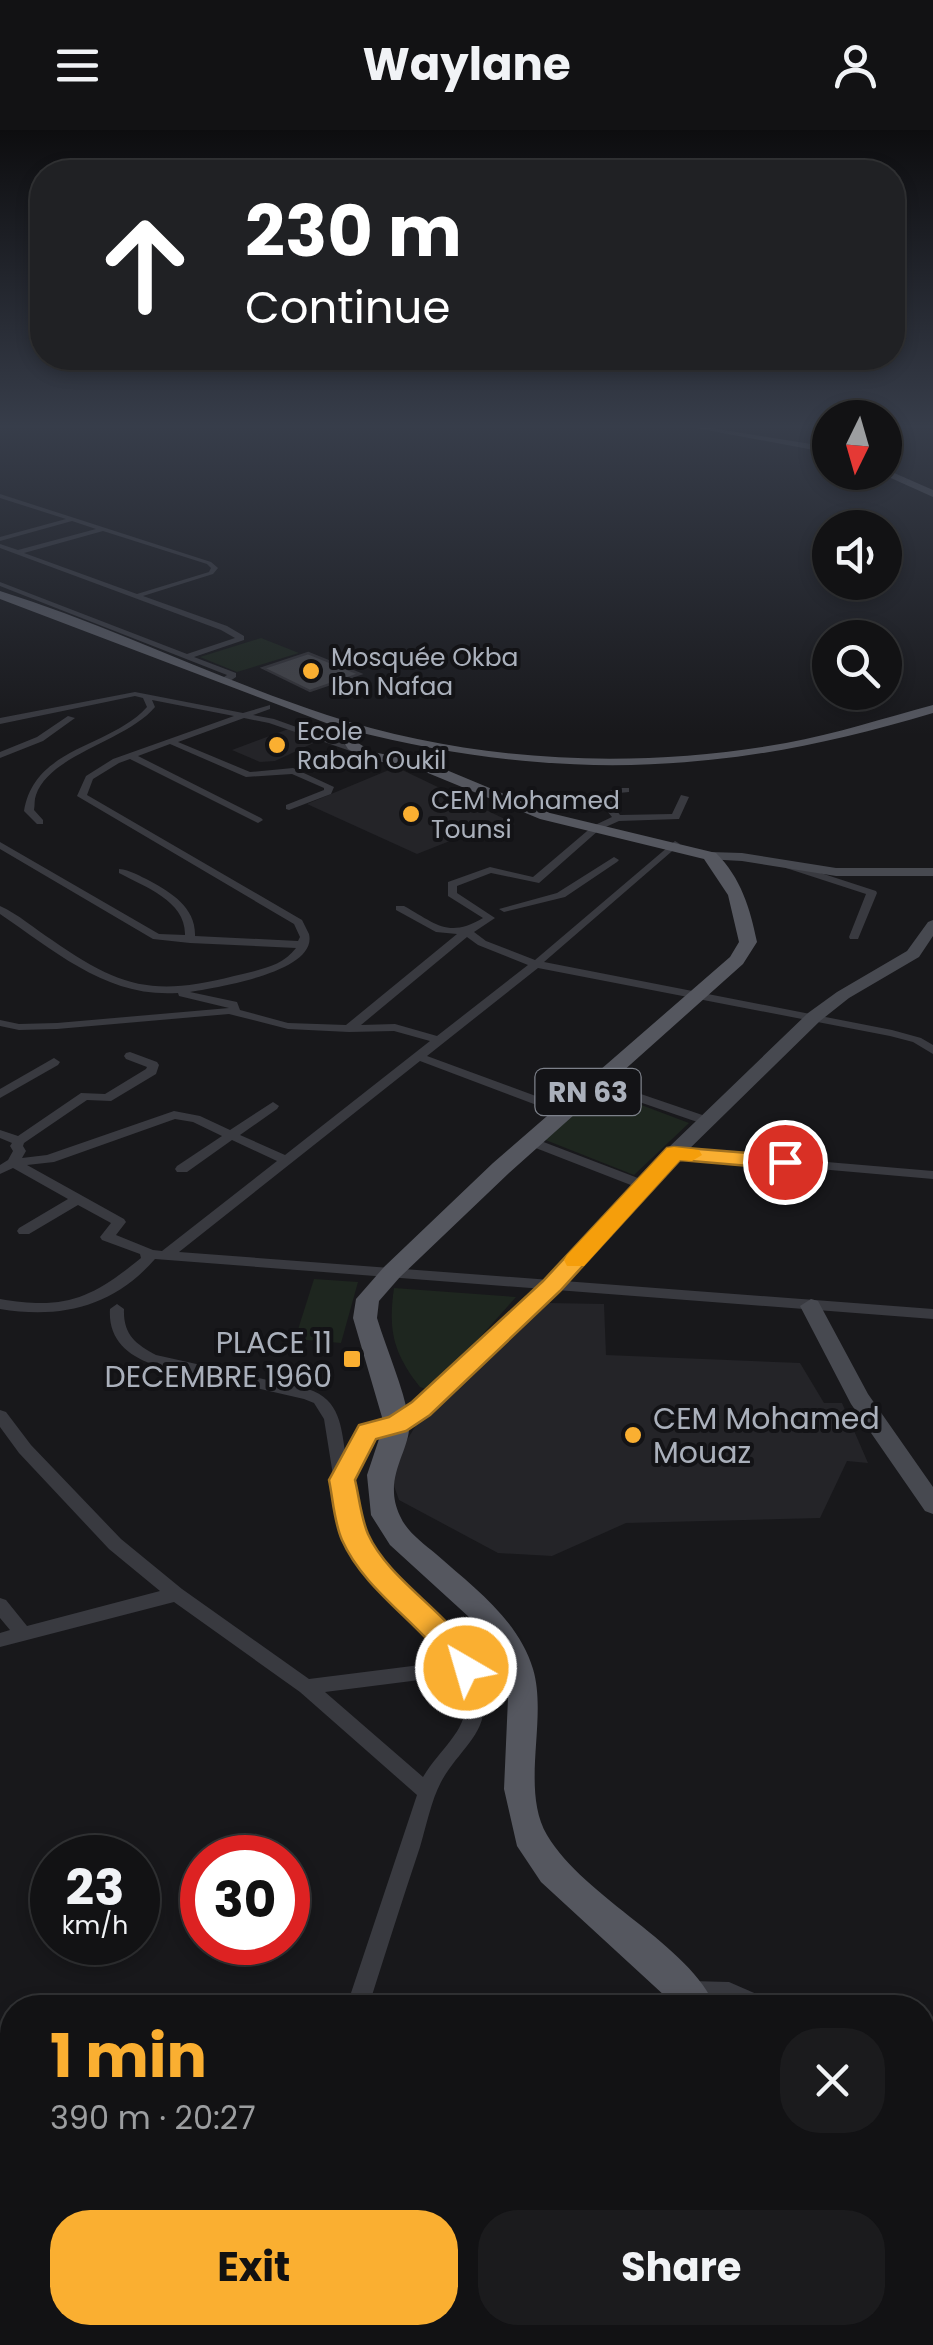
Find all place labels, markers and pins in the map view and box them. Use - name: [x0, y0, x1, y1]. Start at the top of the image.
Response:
- place label: Mosquée Okba Ibn Nafaa: [331, 640, 518, 704]
- marker: Mosquée Okba Ibn Nafaa: [300, 660, 322, 682]
- place label: Ecole Rabah Oukil: [297, 714, 446, 778]
- marker: Ecole Rabah Oukil: [266, 734, 288, 756]
- place label: CEM Mohamed Tounsi: [431, 783, 620, 847]
- marker: CEM Mohamed Tounsi: [400, 803, 422, 825]
- pin: [743, 1120, 828, 1205]
- place label: PLACE 11 DECEMBRE 1960: [105, 1321, 332, 1398]
- marker: PLACE 11 DECEMBRE 1960: [341, 1348, 363, 1370]
- place label: CEM Mohamed Mouaz: [653, 1397, 880, 1474]
- marker: CEM Mohamed Mouaz: [622, 1424, 644, 1446]

